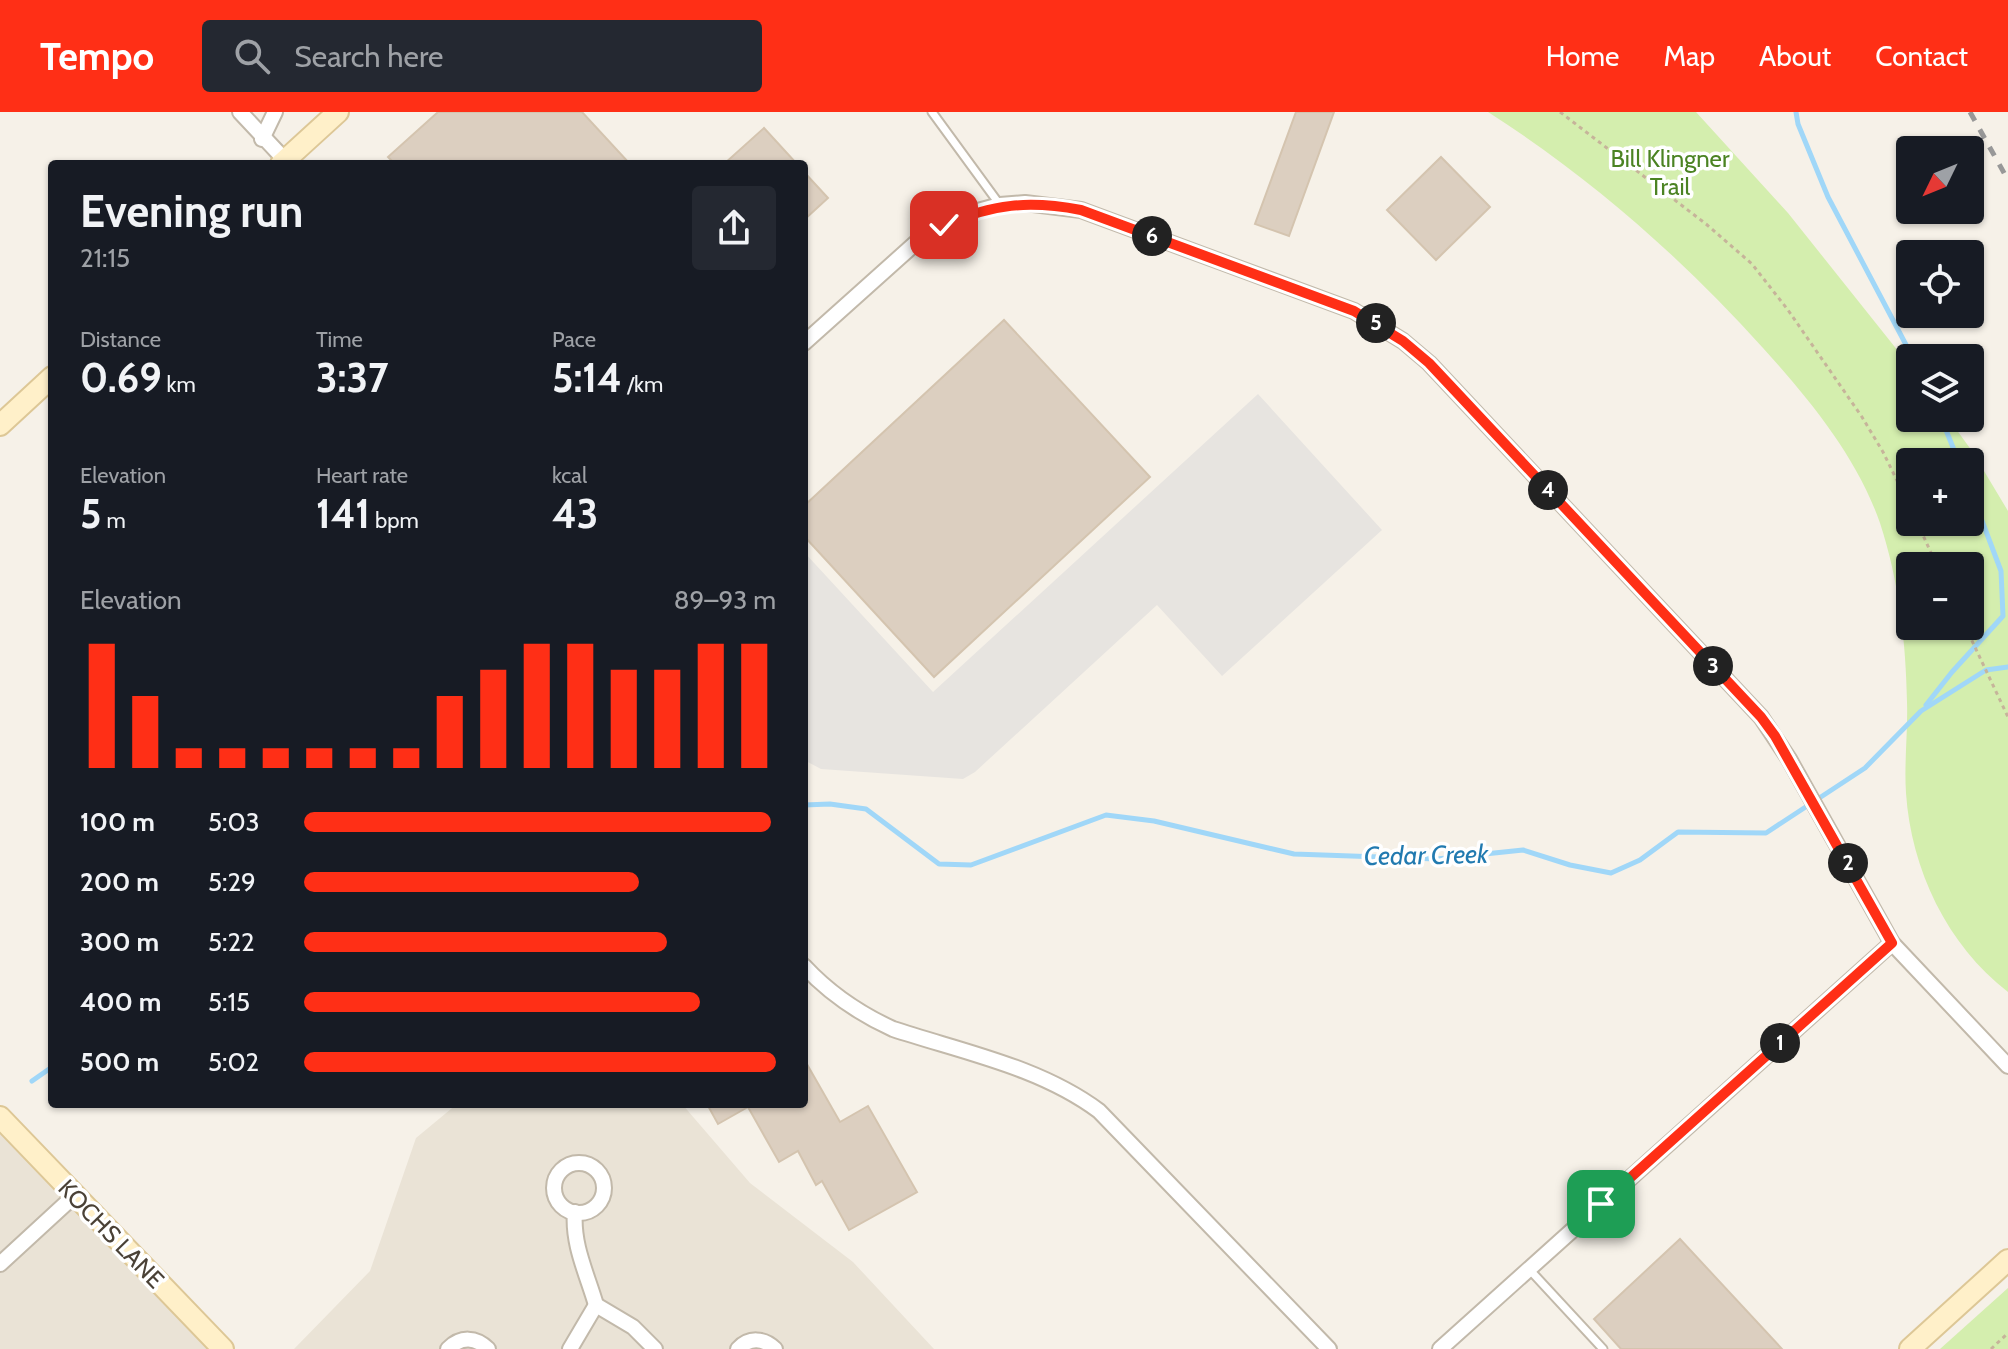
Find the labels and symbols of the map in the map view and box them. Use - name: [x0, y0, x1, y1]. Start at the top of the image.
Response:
- north arrow: [1896, 136, 1984, 224]
- park label: Bill Klingner Trail: [1611, 144, 1730, 201]
- pin: [910, 191, 978, 259]
- pin: 6: [1132, 216, 1172, 256]
- pin: 5: [1356, 303, 1396, 343]
- pin: 4: [1528, 470, 1568, 510]
- pin: 3: [1693, 646, 1733, 686]
- water label: Cedar Creek: [1364, 838, 1489, 872]
- pin: 2: [1828, 843, 1868, 883]
- pin: 1: [1760, 1023, 1800, 1063]
- pin: [1567, 1170, 1635, 1238]
- street label: KOCHS LANE: [52, 1173, 170, 1294]

